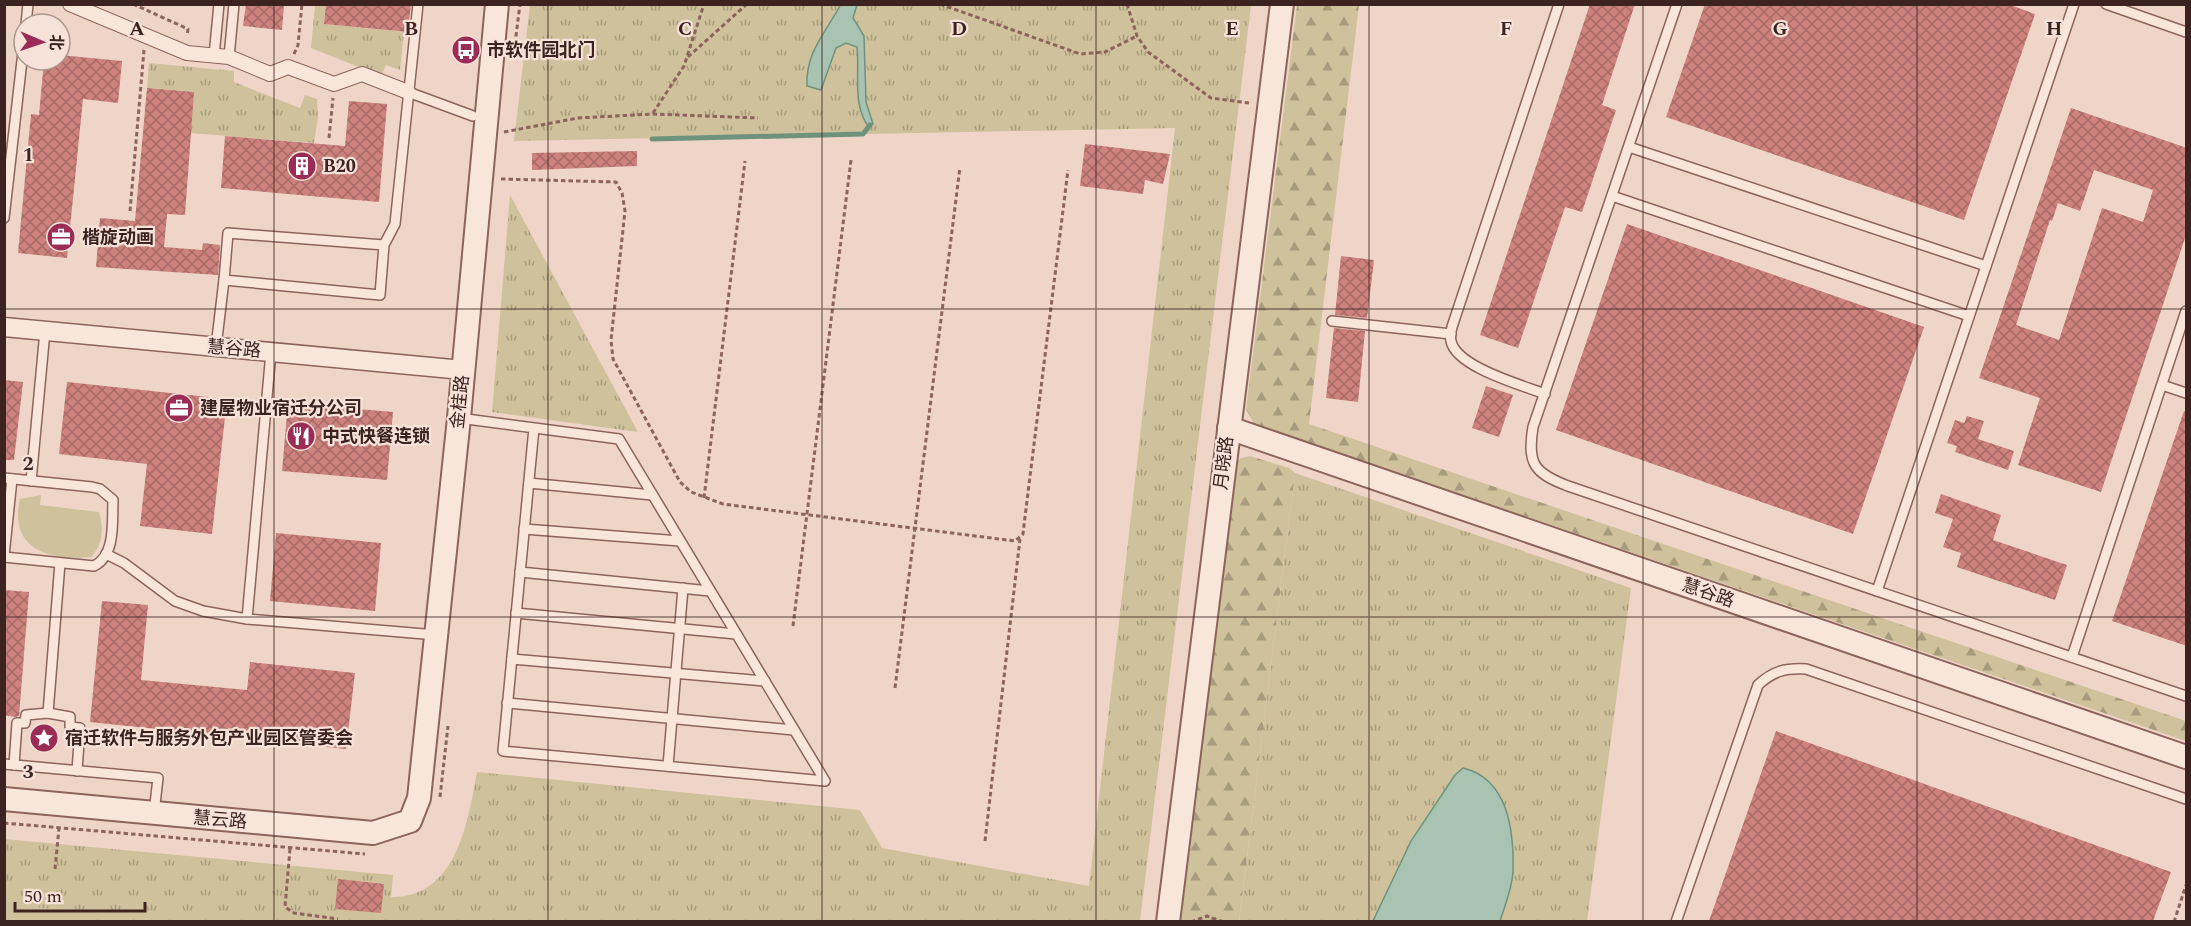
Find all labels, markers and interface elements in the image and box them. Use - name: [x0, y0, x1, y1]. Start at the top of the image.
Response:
- north arrow: [12, 12, 72, 72]
- text: A: [129, 14, 145, 44]
- text: B: [404, 14, 418, 44]
- text: C: [678, 14, 692, 44]
- text: D: [951, 14, 967, 44]
- text: E: [1225, 14, 1239, 44]
- text: F: [1500, 14, 1512, 44]
- text: G: [1772, 14, 1788, 44]
- text: H: [2046, 14, 2062, 44]
- text: 北: [44, 34, 68, 51]
- bus stop icon: 市软件园北门: [450, 34, 482, 66]
- place label: 市软件园北门: [487, 37, 595, 64]
- text: 1: [22, 140, 34, 170]
- building icon: B20: [286, 150, 318, 182]
- place label: B20: [323, 153, 356, 180]
- office icon: 楷旋动画: [45, 221, 77, 253]
- place label: 楷旋动画: [82, 224, 154, 251]
- street label: 慧谷路: [206, 333, 262, 365]
- street label: 金桂路: [444, 374, 476, 430]
- office icon: 建屋物业宿迁分公司: [163, 392, 195, 424]
- place label: 建屋物业宿迁分公司: [200, 395, 362, 422]
- restaurant icon: 中式快餐连锁: [285, 420, 317, 452]
- place label: 中式快餐连锁: [322, 423, 430, 450]
- street label: 月晓路: [1207, 435, 1241, 491]
- text: 2: [22, 449, 34, 479]
- street label: 慧谷路: [1678, 571, 1738, 615]
- place icon: 宿迁软件与服务外包产业园区管委会: [28, 722, 60, 754]
- place label: 宿迁软件与服务外包产业园区管委会: [65, 725, 353, 752]
- text: 3: [22, 757, 34, 787]
- street label: 慧云路: [192, 804, 248, 836]
- scale bar: [15, 875, 146, 913]
- text: 50 m: [24, 883, 62, 910]

